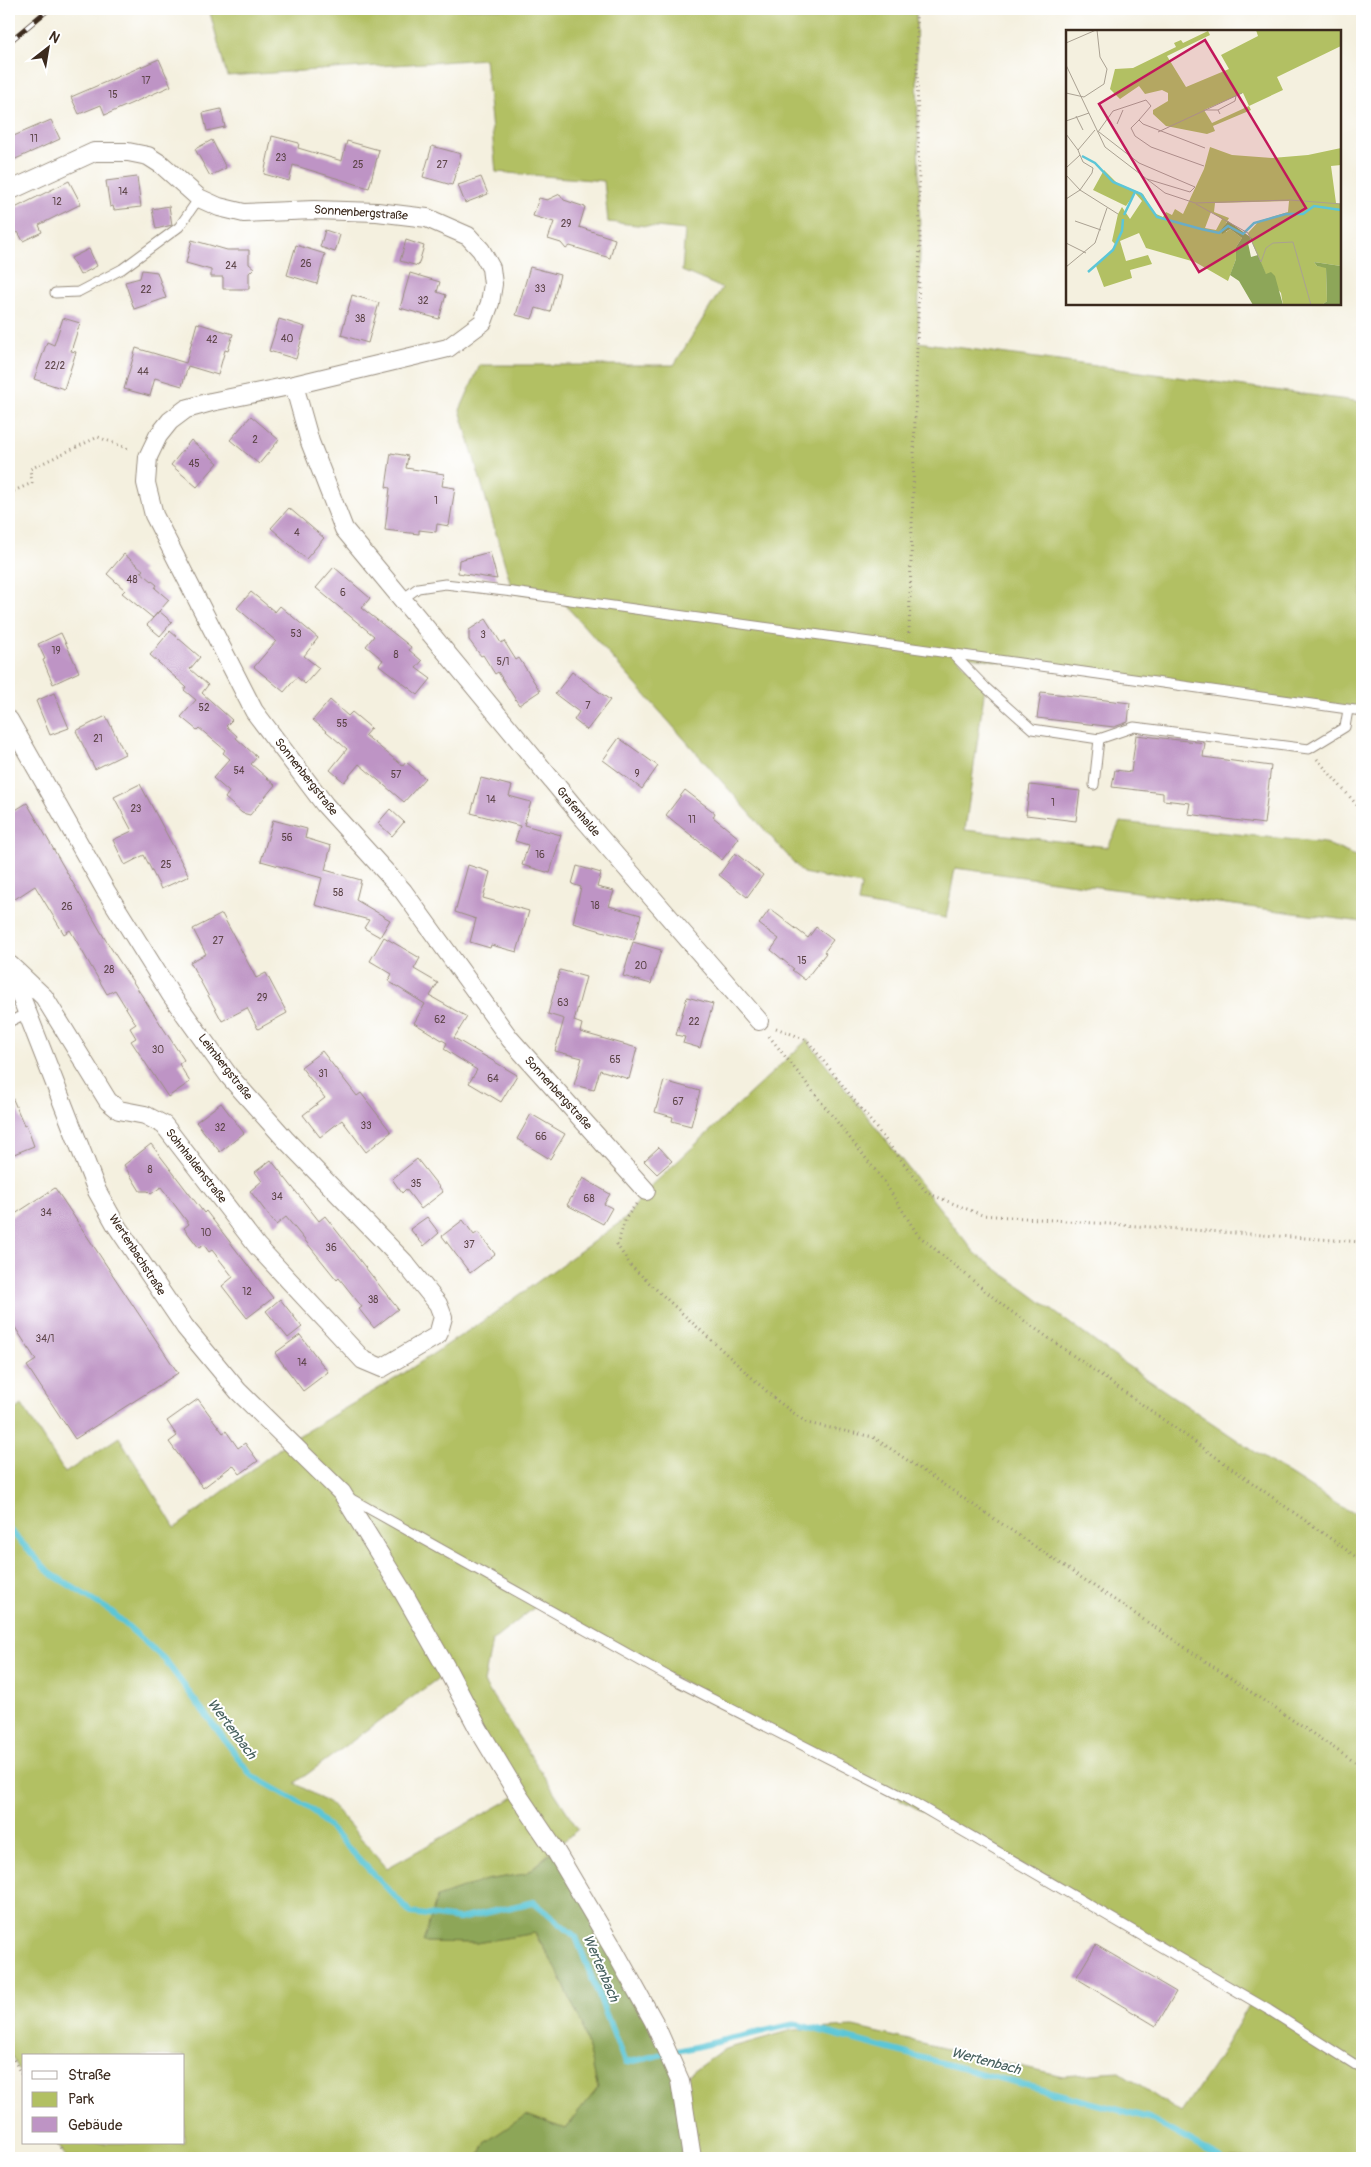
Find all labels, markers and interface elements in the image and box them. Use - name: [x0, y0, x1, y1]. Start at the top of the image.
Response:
- north arrow: [22, 22, 72, 72]
- text: N: [46, 28, 63, 47]
- inset map: [1066, 30, 1341, 305]
- house number: 17: [141, 75, 151, 87]
- house number: 15: [108, 89, 118, 101]
- house number: 11: [30, 133, 38, 145]
- house number: 23: [276, 152, 287, 164]
- house number: 25: [352, 159, 364, 171]
- house number: 27: [437, 159, 448, 171]
- house number: 14: [118, 186, 128, 198]
- house number: 12: [52, 196, 62, 208]
- street label: Sonnenbergstraße: [314, 202, 408, 224]
- house number: 29: [561, 218, 571, 230]
- house number: 26: [300, 258, 312, 270]
- house number: 24: [225, 260, 237, 272]
- house number: 33: [534, 283, 546, 295]
- house number: 22: [140, 284, 152, 296]
- house number: 32: [417, 295, 429, 307]
- house number: 38: [355, 313, 365, 325]
- house number: 40: [281, 333, 293, 345]
- house number: 42: [206, 334, 218, 346]
- house number: 22/2: [45, 360, 66, 372]
- house number: 44: [137, 366, 149, 378]
- house number: 2: [252, 434, 258, 446]
- house number: 45: [188, 458, 200, 470]
- house number: 1: [434, 495, 438, 507]
- house number: 4: [294, 527, 300, 539]
- house number: 48: [127, 574, 137, 586]
- house number: 6: [340, 587, 346, 599]
- house number: 53: [291, 628, 302, 640]
- house number: 3: [480, 629, 486, 641]
- house number: 19: [51, 645, 61, 657]
- house number: 8: [393, 649, 399, 661]
- house number: 5/1: [497, 656, 510, 668]
- house number: 7: [585, 700, 591, 712]
- house number: 52: [198, 702, 210, 714]
- house number: 55: [337, 718, 347, 730]
- house number: 21: [93, 733, 103, 745]
- street label: Sonnenbergstraße: [271, 735, 341, 819]
- house number: 54: [233, 765, 245, 777]
- house number: 9: [634, 768, 640, 780]
- house number: 57: [391, 769, 402, 781]
- street label: Grafenhalde: [553, 784, 603, 840]
- house number: 14: [486, 794, 496, 806]
- house number: 1: [1051, 797, 1055, 809]
- house number: 23: [131, 803, 142, 815]
- house number: 11: [688, 814, 696, 826]
- house number: 56: [281, 832, 293, 844]
- house number: 16: [535, 849, 545, 861]
- house number: 25: [160, 859, 172, 871]
- house number: 58: [333, 887, 343, 899]
- house number: 18: [591, 900, 599, 912]
- house number: 26: [61, 901, 73, 913]
- house number: 27: [213, 935, 224, 947]
- house number: 15: [797, 955, 807, 967]
- house number: 20: [635, 960, 647, 972]
- house number: 28: [104, 964, 114, 976]
- house number: 29: [257, 992, 267, 1004]
- house number: 63: [557, 997, 569, 1009]
- house number: 62: [434, 1014, 446, 1026]
- house number: 22: [688, 1016, 700, 1028]
- street label: Leimbergstraße: [195, 1031, 256, 1103]
- house number: 30: [152, 1044, 164, 1056]
- street label: Sonnenbergstraße: [521, 1053, 595, 1133]
- house number: 65: [609, 1054, 621, 1066]
- house number: 31: [318, 1068, 328, 1080]
- house number: 64: [487, 1073, 499, 1085]
- house number: 67: [672, 1096, 684, 1108]
- house number: 33: [360, 1120, 372, 1132]
- house number: 32: [214, 1122, 226, 1134]
- street label: Sohnhaldenstraße: [162, 1126, 230, 1206]
- house number: 66: [535, 1131, 547, 1143]
- house number: 8: [147, 1164, 153, 1176]
- house number: 35: [411, 1178, 422, 1190]
- house number: 34: [271, 1191, 283, 1203]
- house number: 68: [584, 1193, 594, 1205]
- house number: 34: [40, 1207, 52, 1219]
- street label: Wertenbachstraße: [105, 1212, 169, 1298]
- house number: 10: [201, 1227, 212, 1239]
- house number: 37: [464, 1239, 475, 1251]
- house number: 36: [325, 1242, 337, 1254]
- house number: 12: [242, 1286, 252, 1298]
- house number: 38: [368, 1294, 378, 1306]
- house number: 34/1: [36, 1333, 55, 1345]
- house number: 14: [297, 1357, 307, 1369]
- water label: Wertenbach: [204, 1695, 261, 1764]
- water label: Wertenbach: [579, 1932, 623, 2005]
- water label: Wertenbach: [949, 2044, 1024, 2079]
- legend: [22, 2054, 185, 2144]
- text: Straße: [68, 2066, 111, 2085]
- text: Park: [68, 2090, 95, 2109]
- text: Gebäude: [68, 2116, 123, 2135]

